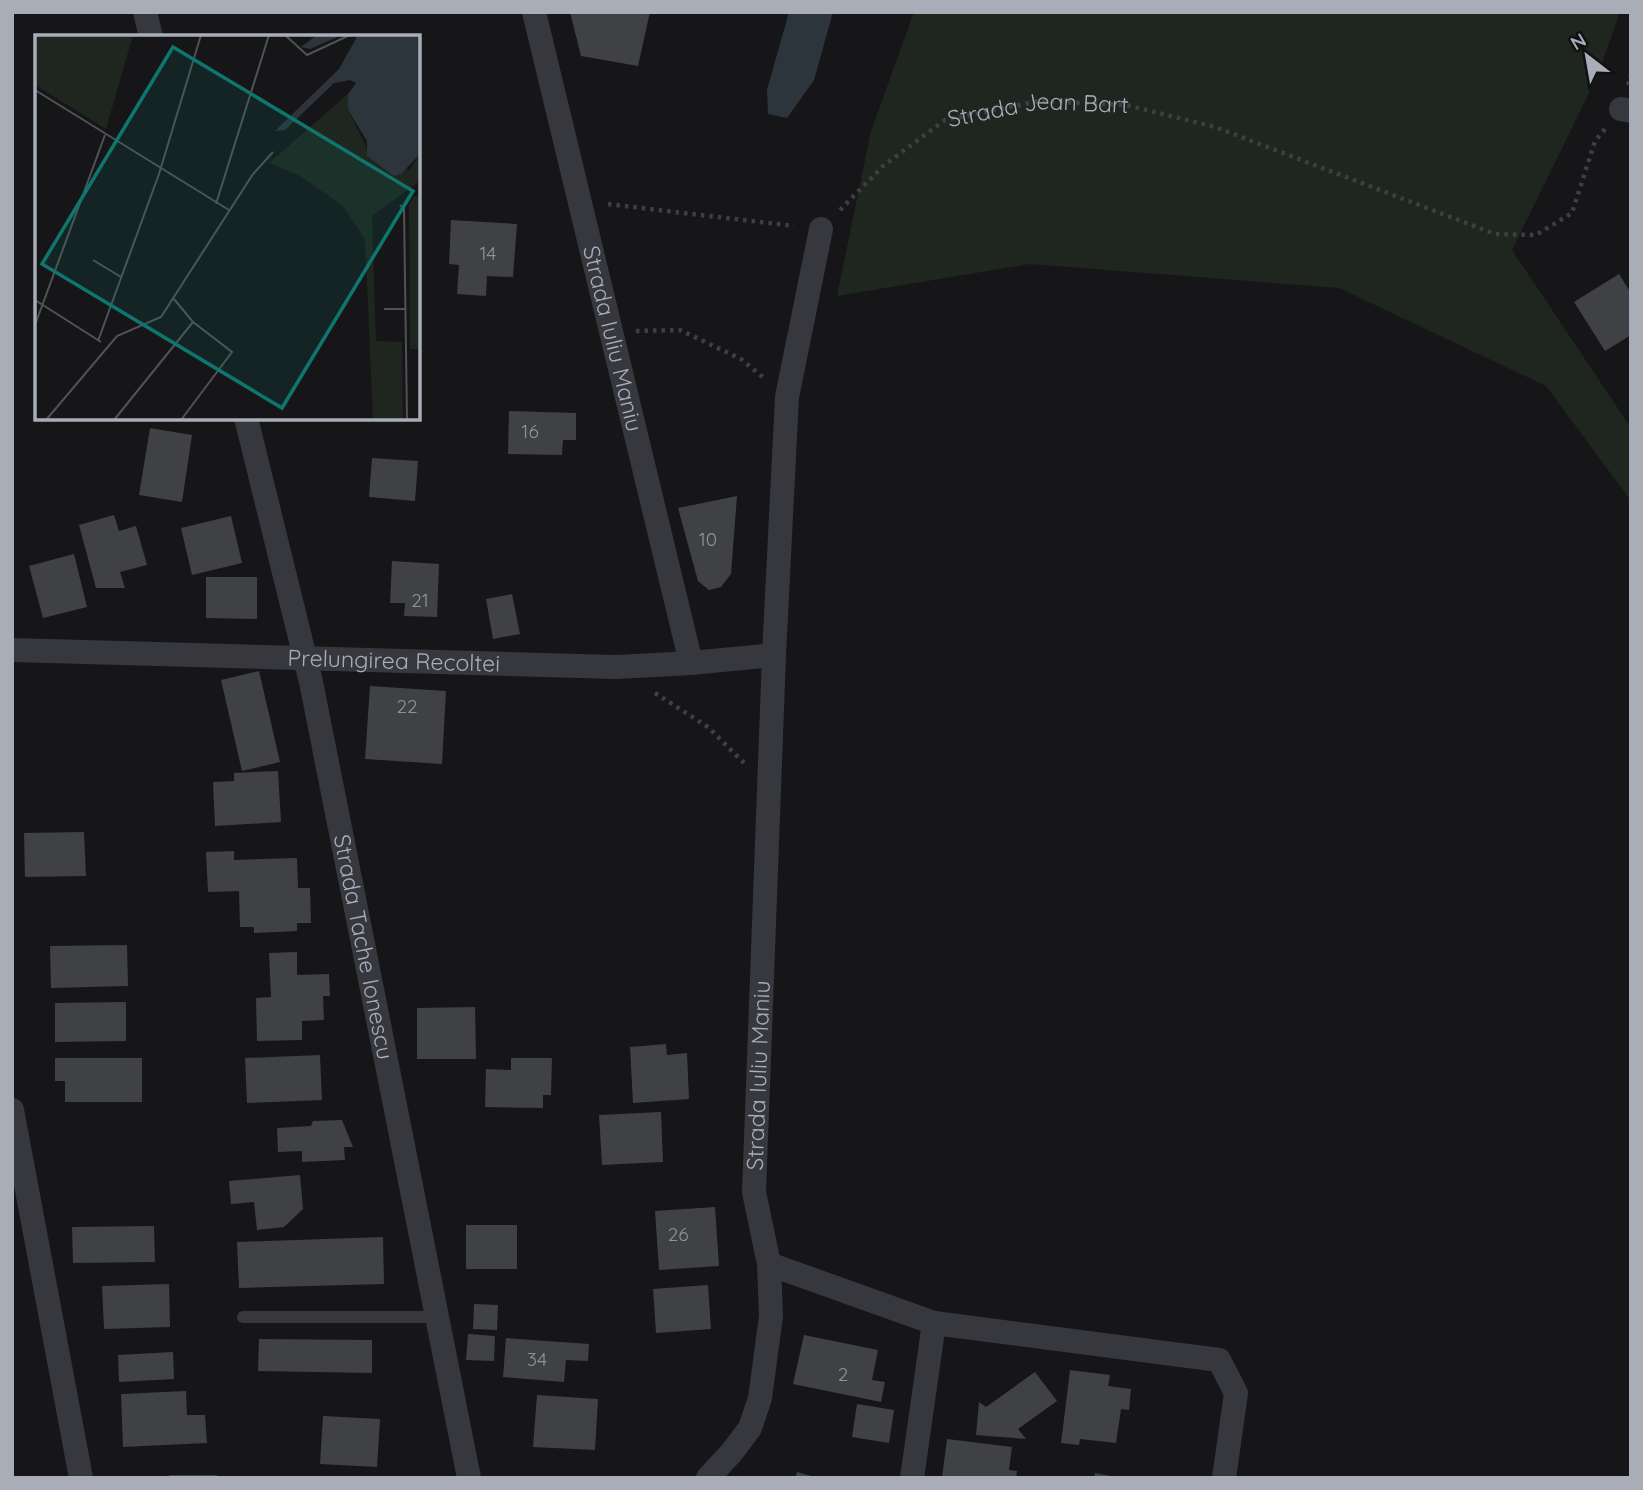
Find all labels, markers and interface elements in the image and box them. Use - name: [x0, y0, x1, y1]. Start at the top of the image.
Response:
- north arrow: [1552, 21, 1622, 91]
- text: N: [1566, 28, 1590, 55]
- inset map: [35, 35, 420, 420]
- street label: Strada Jean Bart: [945, 86, 1130, 133]
- house number: 14: [480, 241, 496, 265]
- street label: Strada Iuliu Maniu: [577, 243, 650, 434]
- house number: 16: [521, 419, 539, 443]
- house number: 10: [699, 527, 717, 551]
- house number: 21: [411, 588, 429, 612]
- street label: Prelungirea Recoltei: [287, 643, 501, 678]
- house number: 22: [396, 694, 418, 718]
- street label: Strada Tache Ionescu: [328, 832, 401, 1062]
- street label: Strada Iuliu Maniu: [740, 980, 776, 1171]
- house number: 26: [668, 1222, 688, 1246]
- house number: 34: [527, 1347, 547, 1371]
- house number: 2: [838, 1362, 848, 1386]

